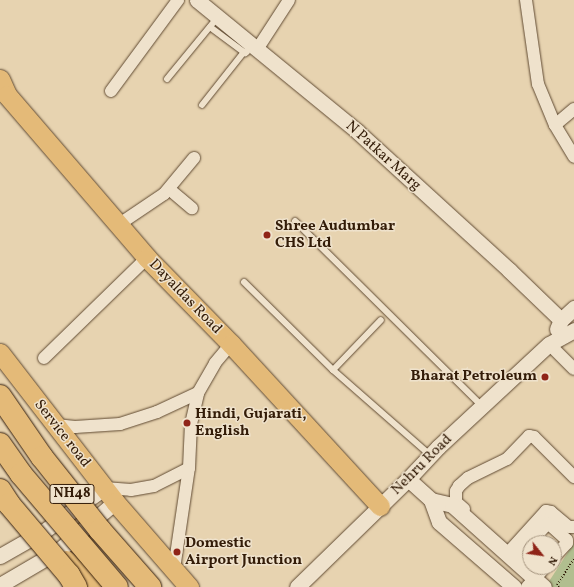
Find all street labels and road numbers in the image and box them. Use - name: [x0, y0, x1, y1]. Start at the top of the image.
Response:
- street label: N Patkar Marg: [341, 117, 425, 195]
- street label: Dayaldas Road: [145, 256, 225, 338]
- street label: Service road: [30, 396, 94, 472]
- street label: Nehru Road: [388, 431, 456, 499]
- road number: NH48: [49, 482, 95, 506]

